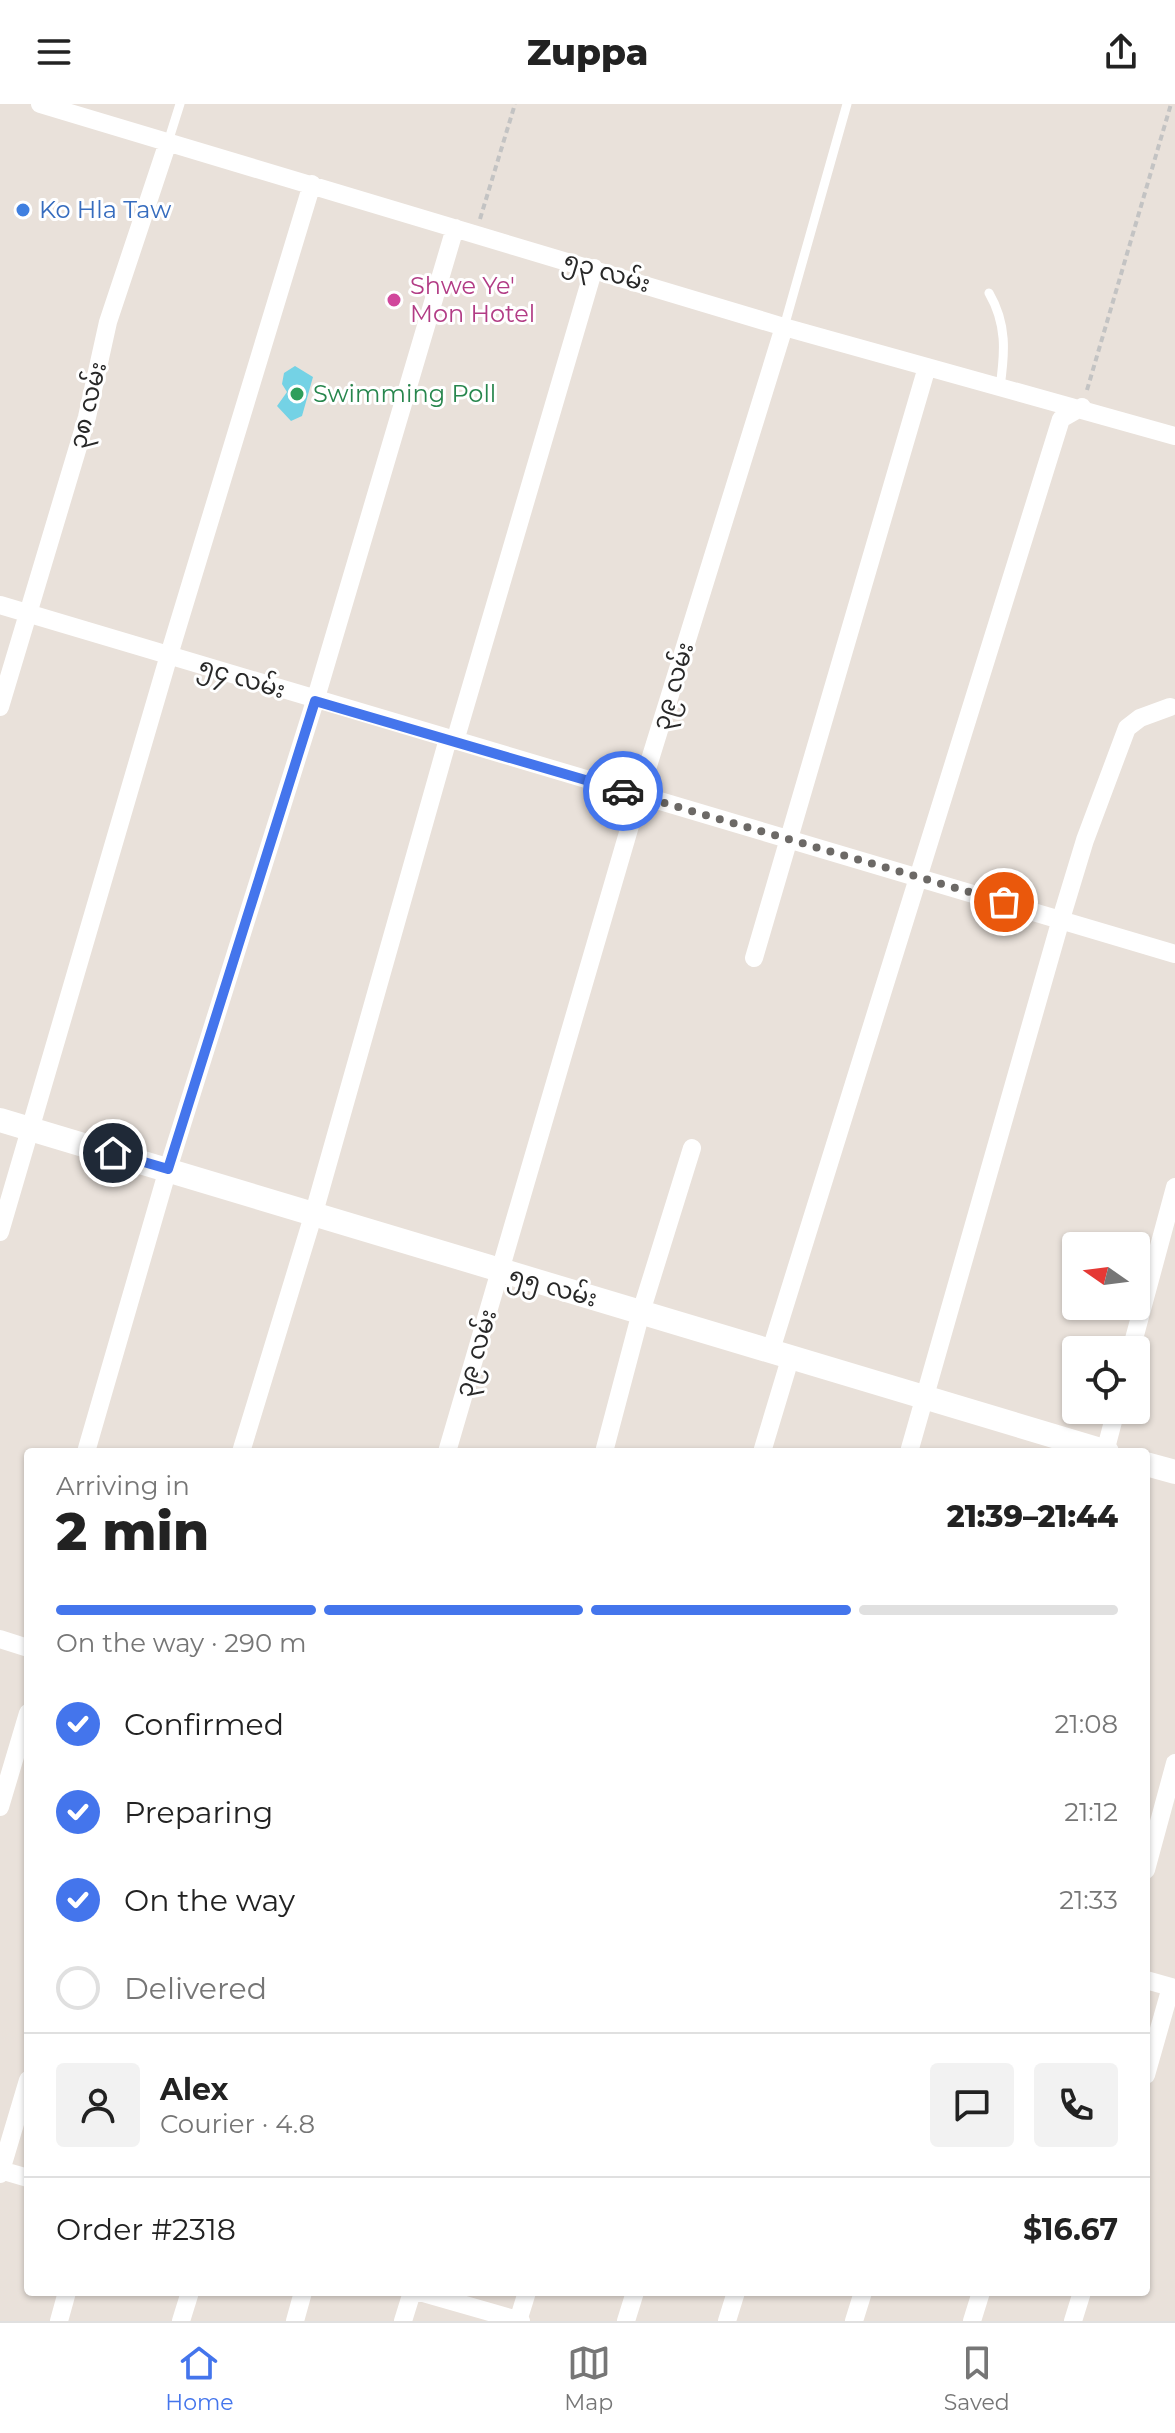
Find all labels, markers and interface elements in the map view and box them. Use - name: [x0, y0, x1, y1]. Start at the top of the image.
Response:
- icon: menu: [32, 30, 76, 74]
- text: Zuppa: [527, 30, 648, 74]
- icon: share: [1099, 30, 1143, 74]
- place label: Ko Hla Taw: [39, 195, 171, 224]
- marker: Ko Hla Taw: [14, 201, 32, 219]
- street label: ၅၃ လမ်း: [559, 244, 654, 303]
- place label: Shwe Ye' Mon Hotel: [410, 271, 535, 328]
- marker: Shwe Ye' Mon Hotel: [385, 291, 403, 309]
- street label: ၃၈ လမ်း: [62, 358, 117, 452]
- place label: Swimming Poll: [313, 379, 496, 408]
- marker: Swimming Poll: [288, 385, 306, 403]
- street label: ၃၉ လမ်း: [645, 638, 704, 735]
- street label: ၅၄ လမ်း: [194, 650, 289, 709]
- courier: [583, 751, 663, 831]
- icon: car: [601, 769, 645, 813]
- pin: [970, 868, 1038, 936]
- icon: bag: [982, 880, 1026, 924]
- pin: [79, 1119, 147, 1187]
- icon: home: [91, 1131, 135, 1175]
- north arrow: [1062, 1232, 1150, 1320]
- map controls: [1062, 1232, 1150, 1424]
- street label: ၅၅ လမ်း: [504, 1259, 601, 1318]
- street label: ၃၉ လမ်း: [448, 1305, 507, 1402]
- button: locate: [1062, 1336, 1150, 1424]
- text: Arriving in: [56, 1470, 190, 1502]
- text: 21:39–21:44: [947, 1498, 1118, 1535]
- text: 2 min: [56, 1500, 209, 1563]
- text: On the way · 290 m: [56, 1627, 307, 1659]
- icon: check: [56, 1702, 100, 1746]
- text: Confirmed: [124, 1706, 284, 1743]
- text: 21:08: [1055, 1708, 1118, 1740]
- icon: check: [56, 1790, 100, 1834]
- text: Preparing: [124, 1794, 273, 1831]
- text: 21:12: [1064, 1796, 1118, 1828]
- icon: check: [56, 1878, 100, 1922]
- text: On the way: [124, 1882, 295, 1919]
- text: 21:33: [1059, 1884, 1118, 1916]
- text: Delivered: [124, 1970, 267, 2007]
- button: person: [56, 2063, 140, 2147]
- button: chat: [930, 2063, 1014, 2147]
- button: phone: [1034, 2063, 1118, 2147]
- text: Alex: [160, 2071, 228, 2108]
- text: Courier · 4.8: [160, 2108, 315, 2140]
- text: Order #2318: [56, 2211, 236, 2248]
- text: $16.67: [1023, 2211, 1118, 2248]
- tab: Home: [165, 2341, 234, 2416]
- tab: Map: [564, 2341, 613, 2416]
- tab: Saved: [944, 2341, 1010, 2416]

